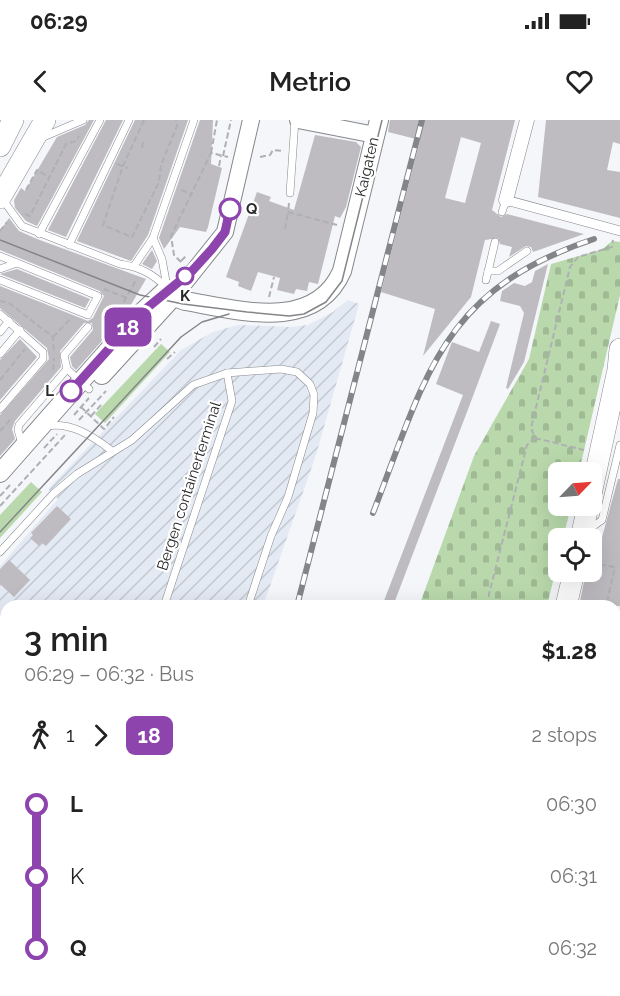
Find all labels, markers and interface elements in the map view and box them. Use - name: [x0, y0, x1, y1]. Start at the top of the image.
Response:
- text: 06:29: [30, 8, 88, 34]
- icon: back: [24, 65, 57, 98]
- icon: heart: [563, 65, 596, 98]
- text: Metrio: [269, 66, 351, 97]
- street label: Kaigaten: [351, 135, 383, 199]
- marker: Q: [219, 198, 241, 220]
- place label: Q: [246, 200, 257, 218]
- marker: K: [176, 267, 194, 285]
- place label: K: [180, 287, 191, 305]
- line badge: 18: [101, 308, 155, 346]
- text: 18: [116, 315, 140, 340]
- marker: L: [60, 380, 82, 402]
- place label: L: [45, 382, 54, 400]
- street label: Bergen containerterminal: [153, 398, 225, 573]
- north arrow: [548, 462, 602, 516]
- map controls: [548, 462, 602, 582]
- button: locate: [548, 528, 602, 582]
- text: 3 min: [24, 620, 109, 659]
- text: $1.28: [542, 638, 597, 664]
- text: 06:29 – 06:32 · Bus: [24, 662, 194, 686]
- icon: walk: [24, 719, 57, 752]
- icon: forward: [84, 719, 117, 752]
- text: 1: [66, 723, 75, 747]
- text: 18: [138, 723, 161, 748]
- text: 2 stops: [531, 723, 597, 747]
- text: L: [70, 791, 83, 817]
- text: 06:30: [546, 792, 597, 816]
- text: K: [70, 863, 84, 889]
- text: 06:31: [550, 864, 597, 888]
- text: Q: [70, 935, 87, 961]
- text: 06:32: [548, 936, 597, 960]

